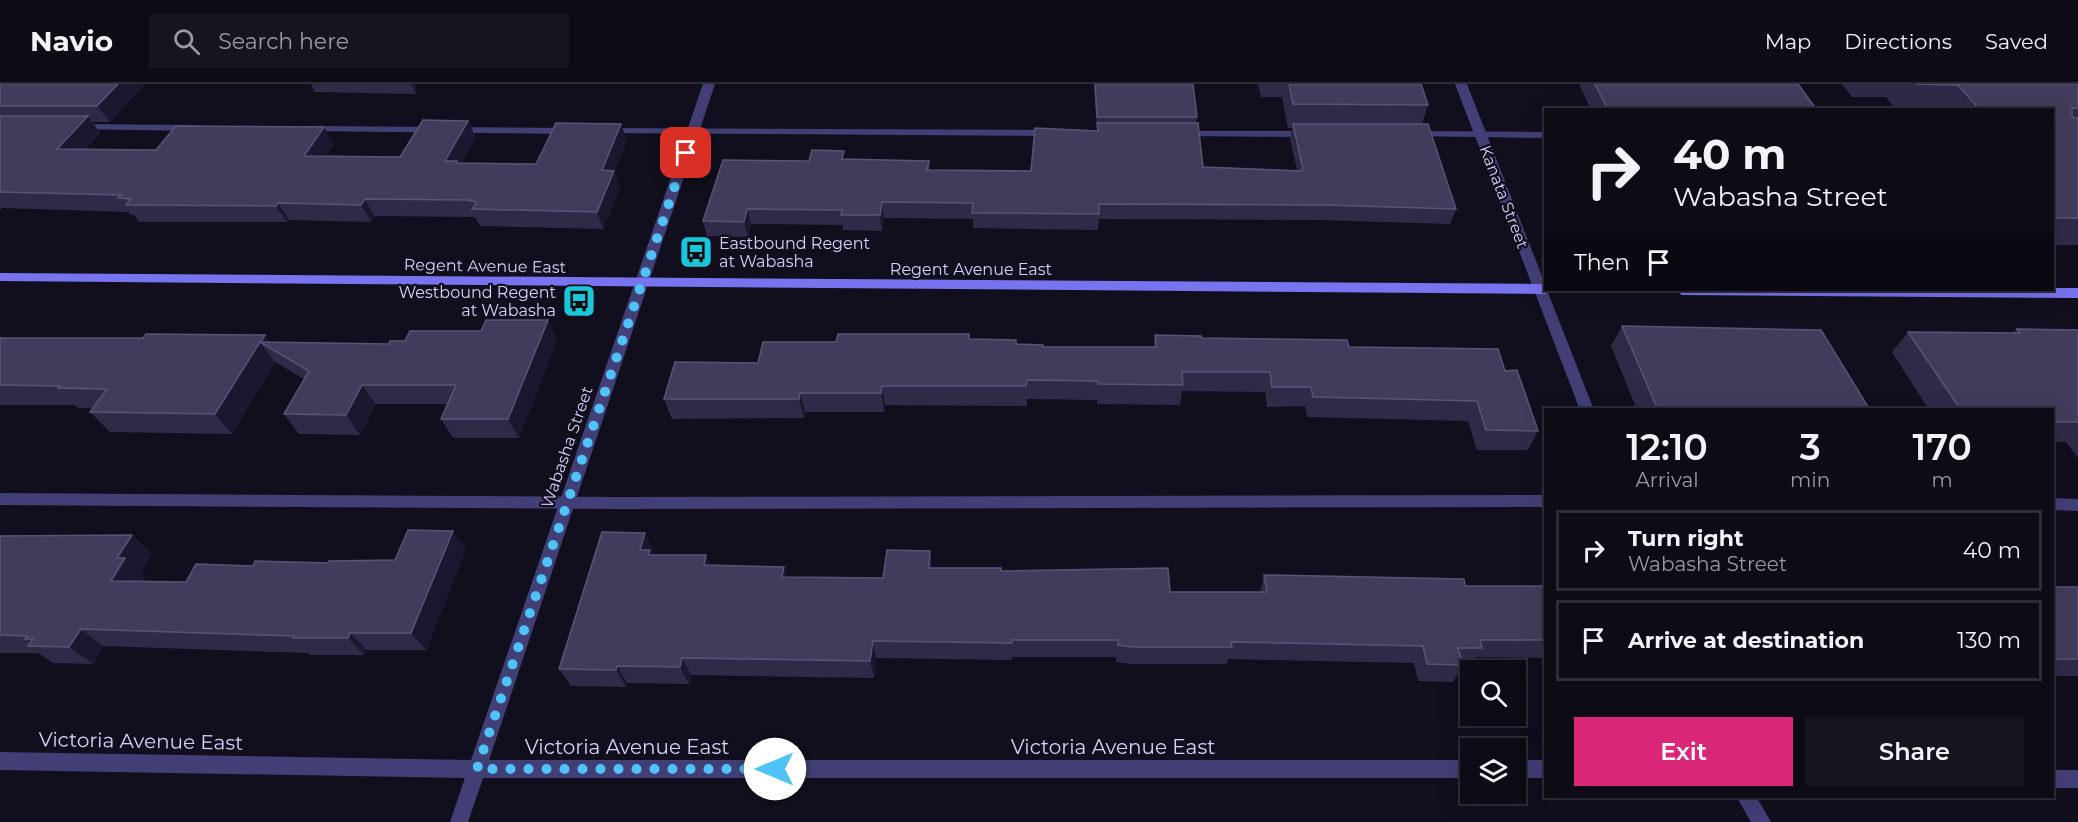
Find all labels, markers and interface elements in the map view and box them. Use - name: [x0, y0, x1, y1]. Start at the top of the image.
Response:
- search box: [149, 14, 569, 68]
- text: Navio: [30, 24, 113, 58]
- icon: search: [170, 25, 203, 58]
- text: Search here: [218, 28, 349, 55]
- text: Map: [1765, 29, 1811, 54]
- text: Directions: [1844, 29, 1952, 54]
- text: Saved: [1985, 29, 2048, 54]
- pin: [660, 127, 711, 178]
- text: 40 m: [1673, 128, 1786, 180]
- icon: right: [1574, 132, 1652, 210]
- icon: arrive: [669, 136, 702, 169]
- street label: Kanata Street: [1476, 143, 1533, 252]
- text: Wabasha Street: [1673, 180, 1888, 213]
- bus stop icon: Eastbound Regent at Wabasha: [678, 234, 714, 270]
- place label: Eastbound Regent at Wabasha: [719, 234, 870, 271]
- icon: arrive: [1642, 246, 1675, 279]
- text: Then: [1574, 249, 1630, 276]
- street label: Regent Avenue East: [404, 255, 567, 277]
- street label: Regent Avenue East: [890, 260, 1053, 279]
- place label: Westbound Regent at Wabasha: [398, 283, 556, 320]
- bus stop icon: Westbound Regent at Wabasha: [561, 283, 597, 319]
- street label: Wabasha Street: [537, 383, 597, 510]
- text: 12:10: [1626, 425, 1708, 469]
- text: 3: [1800, 425, 1821, 469]
- text: 170: [1913, 425, 1972, 469]
- text: Arrival: [1635, 468, 1699, 492]
- text: min: [1790, 468, 1830, 492]
- text: m: [1931, 468, 1953, 492]
- text: Turn right: [1628, 525, 1743, 552]
- icon: right: [1577, 534, 1610, 567]
- text: 40 m: [1963, 537, 2021, 564]
- text: Wabasha Street: [1628, 552, 1787, 576]
- icon: arrive: [1577, 624, 1610, 657]
- text: Arrive at destination: [1628, 627, 1864, 654]
- text: 130 m: [1957, 627, 2021, 654]
- map controls: [1460, 660, 1526, 804]
- button: search: [1460, 660, 1526, 726]
- button: Exit: [1574, 717, 1793, 786]
- button: Share: [1805, 717, 2024, 786]
- street label: Victoria Avenue East: [39, 727, 243, 755]
- street label: Victoria Avenue East: [525, 735, 729, 759]
- street label: Victoria Avenue East: [1011, 735, 1215, 759]
- position arrow: [743, 737, 807, 801]
- button: layers: [1460, 738, 1526, 804]

